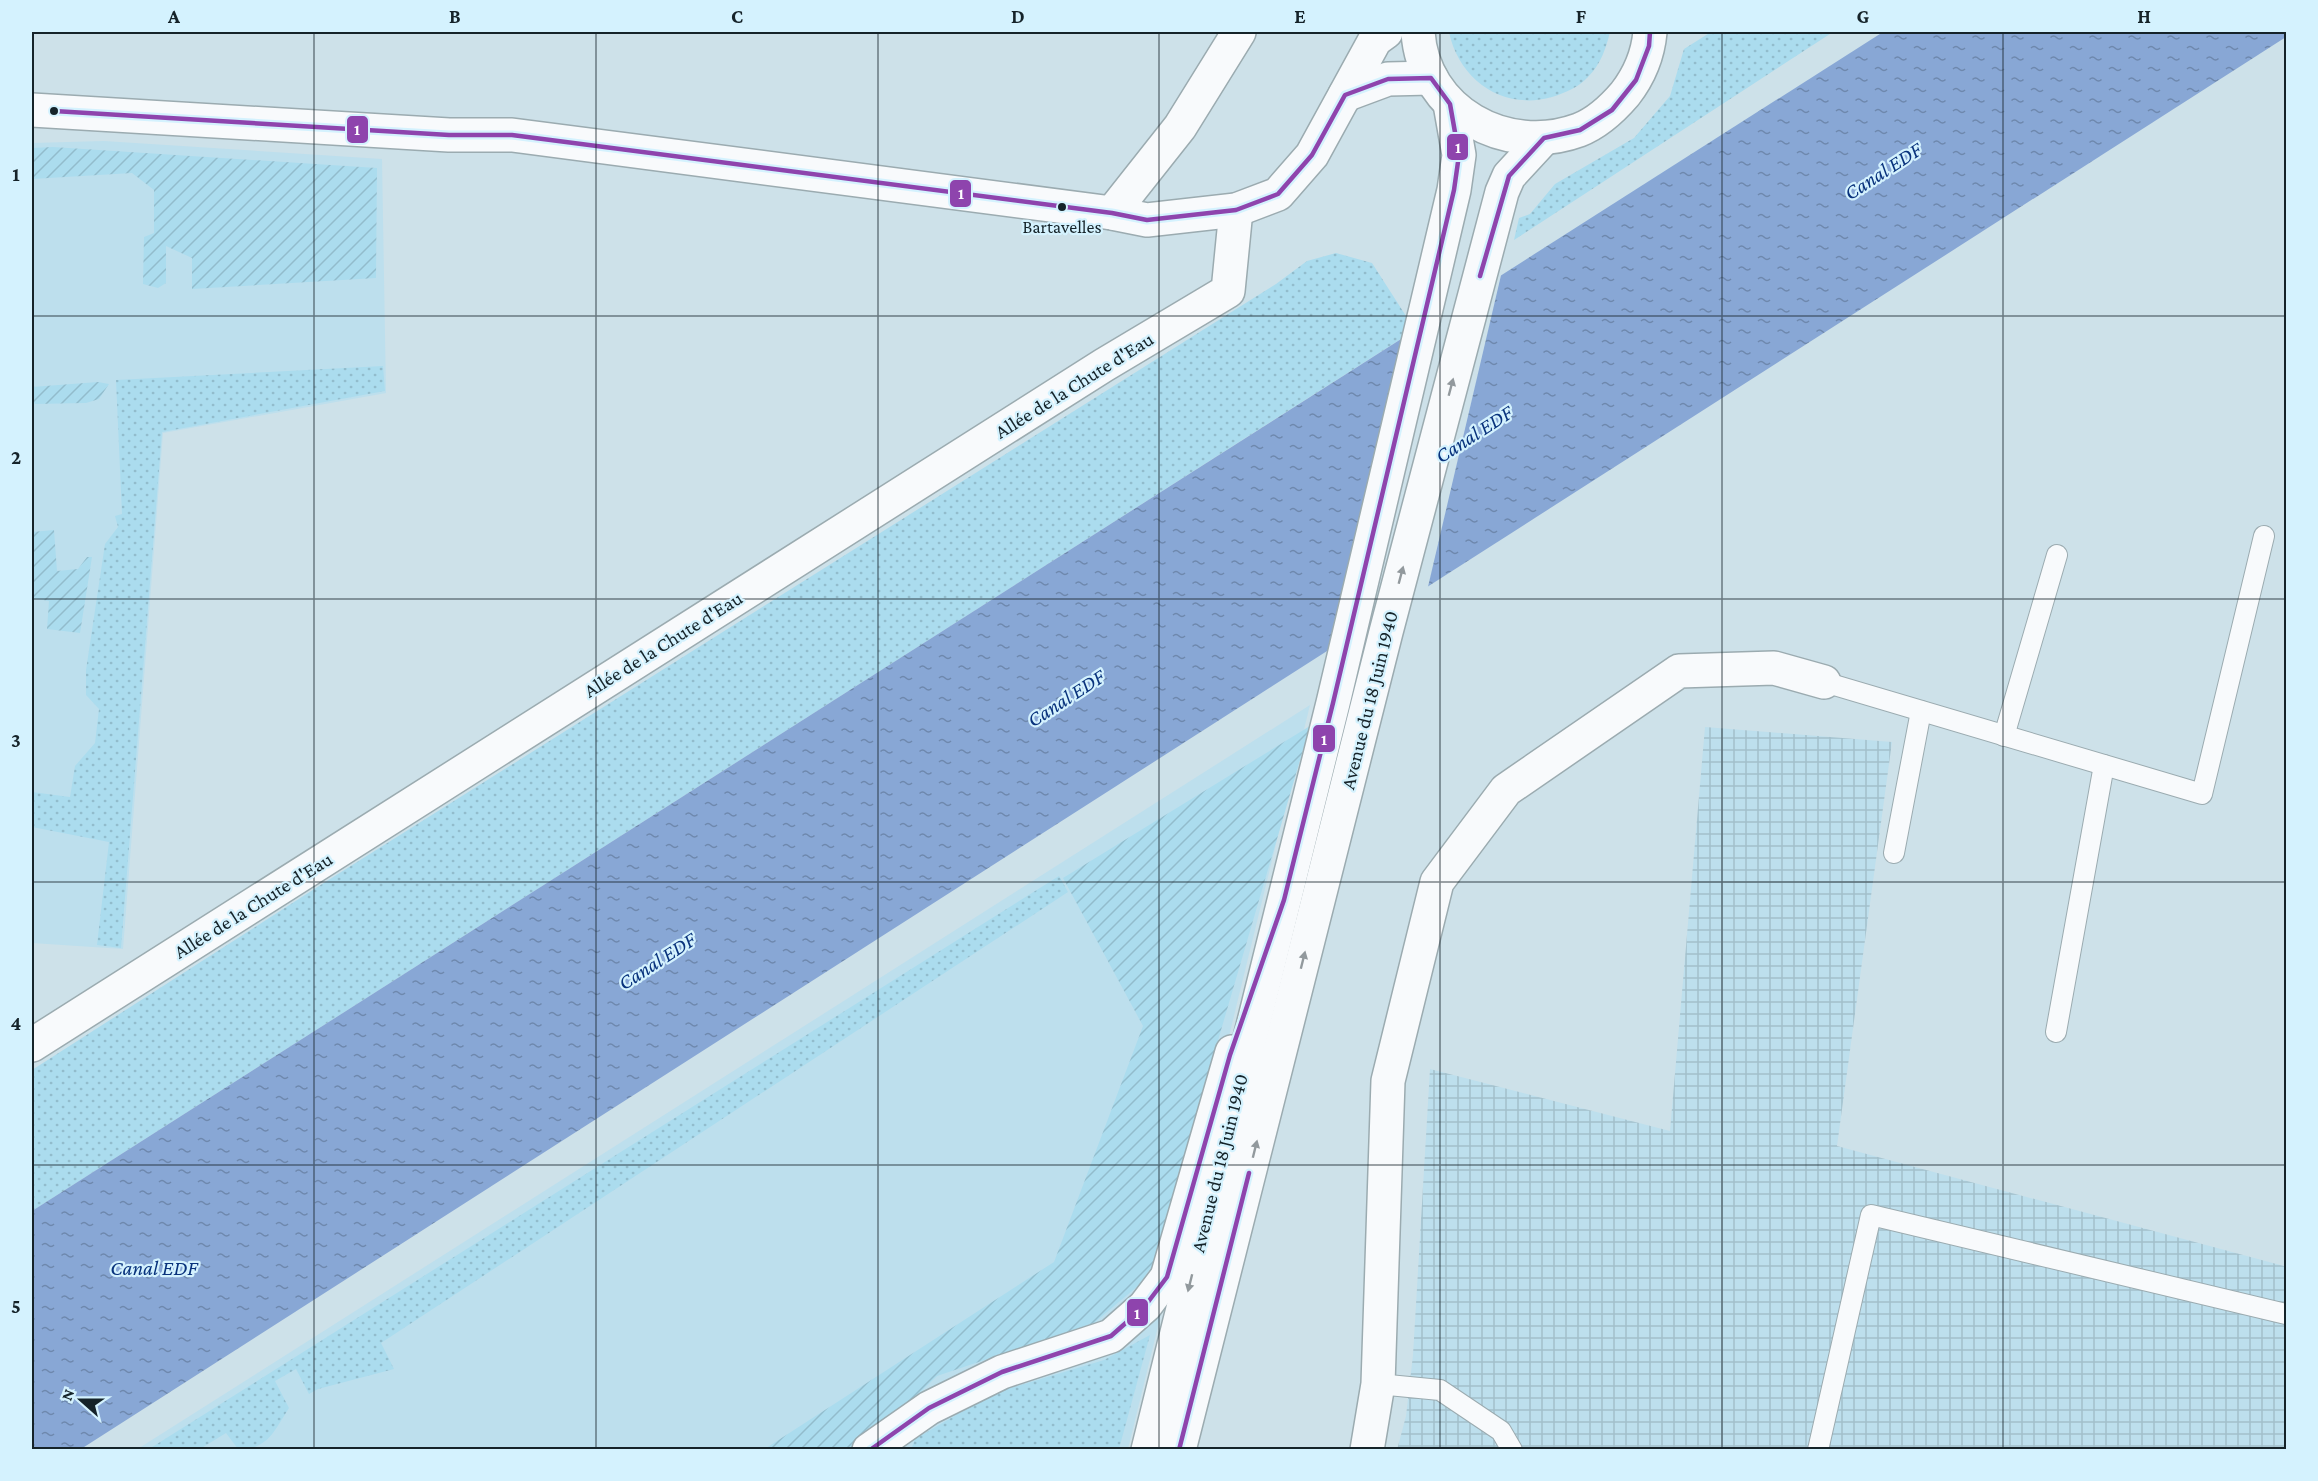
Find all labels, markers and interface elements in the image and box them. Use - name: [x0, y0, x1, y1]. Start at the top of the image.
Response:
- text: A: [167, 5, 181, 27]
- text: B: [449, 5, 461, 27]
- text: C: [731, 5, 743, 27]
- text: D: [1011, 5, 1025, 27]
- text: E: [1294, 5, 1306, 27]
- text: F: [1576, 5, 1587, 27]
- text: G: [1857, 5, 1870, 27]
- text: H: [2137, 5, 2151, 27]
- unlabelled marker: [48, 105, 60, 117]
- line badge: 1: [346, 115, 369, 144]
- text: 1: [354, 121, 360, 138]
- line badge: 1: [1446, 133, 1469, 161]
- water label: Canal EDF: [1840, 136, 1928, 205]
- text: 1: [1455, 139, 1461, 156]
- text: 1: [12, 163, 20, 185]
- line badge: 1: [949, 179, 972, 208]
- text: 1: [958, 185, 964, 202]
- marker: Bartavelles: [1056, 201, 1068, 213]
- place label: Bartavelles: [1022, 217, 1102, 237]
- street label: Allée de la Chute d'Eau: [991, 327, 1158, 443]
- one-way arrow: [1447, 378, 1456, 396]
- water label: Canal EDF: [1431, 399, 1519, 468]
- text: 2: [11, 446, 21, 468]
- one-way arrow: [1397, 566, 1407, 585]
- street label: Allée de la Chute d'Eau: [580, 586, 747, 702]
- street label: Avenue du 18 Juin 1940: [1336, 608, 1403, 792]
- water label: Canal EDF: [1023, 663, 1111, 732]
- line badge: 1: [1312, 724, 1336, 753]
- text: 3: [11, 729, 21, 751]
- text: 1: [1321, 731, 1327, 748]
- street label: Allée de la Chute d'Eau: [170, 847, 337, 963]
- water label: Canal EDF: [614, 926, 702, 995]
- one-way arrow: [1299, 950, 1309, 969]
- text: 4: [11, 1012, 22, 1034]
- street label: Avenue du 18 Juin 1940: [1186, 1071, 1253, 1255]
- one-way arrow: [1251, 1139, 1261, 1158]
- water label: Canal EDF: [110, 1256, 199, 1280]
- one-way arrow: [1184, 1273, 1194, 1292]
- text: 5: [11, 1295, 21, 1317]
- line badge: 1: [1126, 1298, 1149, 1327]
- text: 1: [1134, 1305, 1140, 1322]
- north arrow: [51, 1370, 111, 1430]
- text: N: [58, 1387, 77, 1403]

